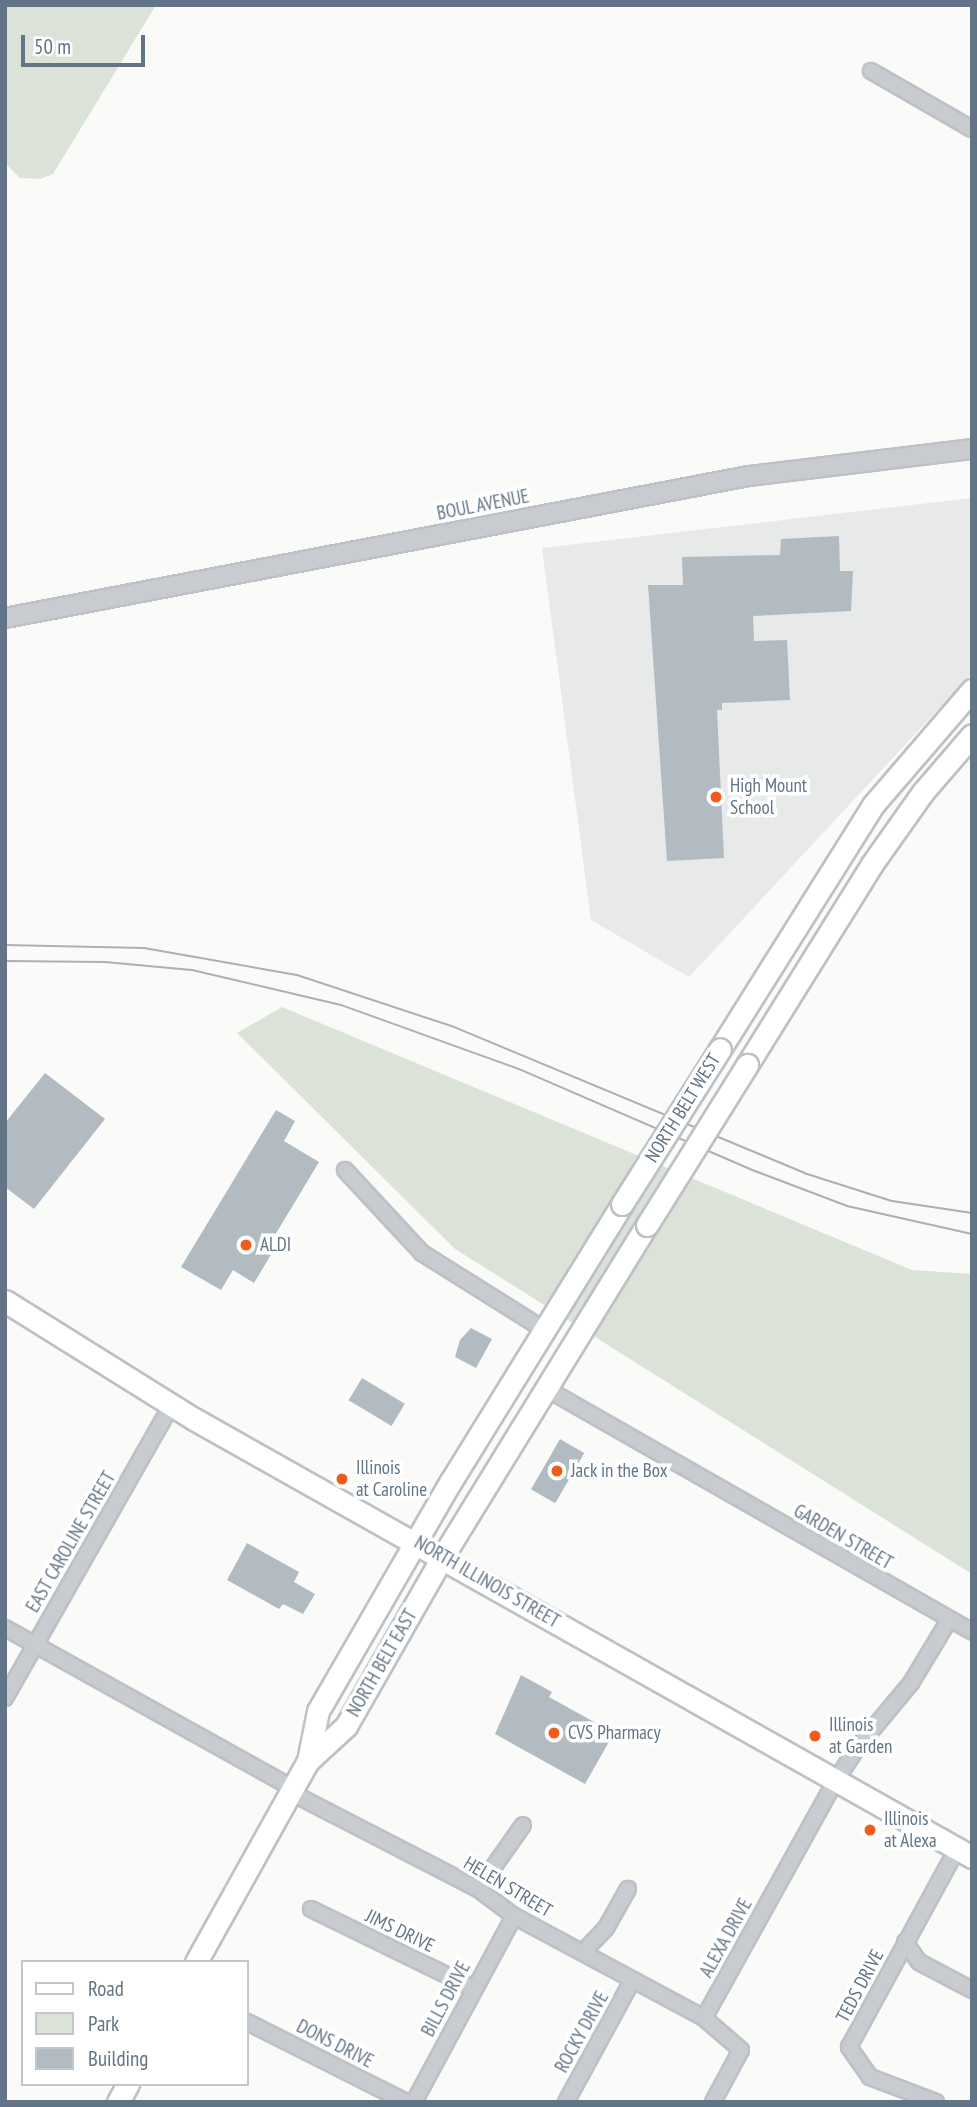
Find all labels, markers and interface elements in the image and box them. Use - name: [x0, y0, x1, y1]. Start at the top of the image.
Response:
- scale bar: [24, 21, 149, 65]
- text: 50 m: [34, 33, 71, 60]
- street label: BOUL AVENUE: [434, 485, 532, 525]
- place label: High Mount School: [730, 775, 807, 819]
- marker: High Mount School: [708, 789, 724, 805]
- street label: NORTH BELT WEST: [640, 1049, 726, 1167]
- place label: ALDI: [260, 1234, 291, 1256]
- marker: ALDI: [238, 1237, 254, 1253]
- place label: Illinois at Caroline: [356, 1457, 427, 1501]
- place label: Jack in the Box: [571, 1460, 668, 1482]
- marker: Jack in the Box: [549, 1463, 565, 1479]
- street label: EAST CAROLINE STREET: [21, 1467, 121, 1617]
- marker: Illinois at Caroline: [334, 1471, 350, 1487]
- street label: GARDEN STREET: [790, 1500, 896, 1574]
- street label: NORTH ILLINOIS STREET: [410, 1531, 564, 1633]
- street label: NORTH BELT EAST: [342, 1605, 422, 1721]
- place label: Illinois at Garden: [829, 1714, 892, 1758]
- place label: CVS Pharmacy: [568, 1722, 661, 1744]
- marker: CVS Pharmacy: [546, 1725, 562, 1741]
- marker: Illinois at Garden: [807, 1728, 823, 1744]
- place label: Illinois at Alexa: [884, 1808, 937, 1852]
- marker: Illinois at Alexa: [862, 1822, 878, 1838]
- street label: HELEN STREET: [460, 1852, 556, 1922]
- street label: ALEXA DRIVE: [695, 1894, 757, 1982]
- street label: JIMS DRIVE: [362, 1905, 438, 1957]
- street label: TEDS DRIVE: [831, 1946, 889, 2026]
- street label: BILLS DRIVE: [417, 1958, 475, 2040]
- legend: [21, 1960, 248, 2086]
- text: Road: [88, 1975, 124, 2002]
- street label: ROCKY DRIVE: [550, 1987, 614, 2077]
- text: Park: [88, 2010, 119, 2037]
- street label: DONS DRIVE: [293, 2015, 377, 2073]
- text: Building: [88, 2045, 148, 2072]

